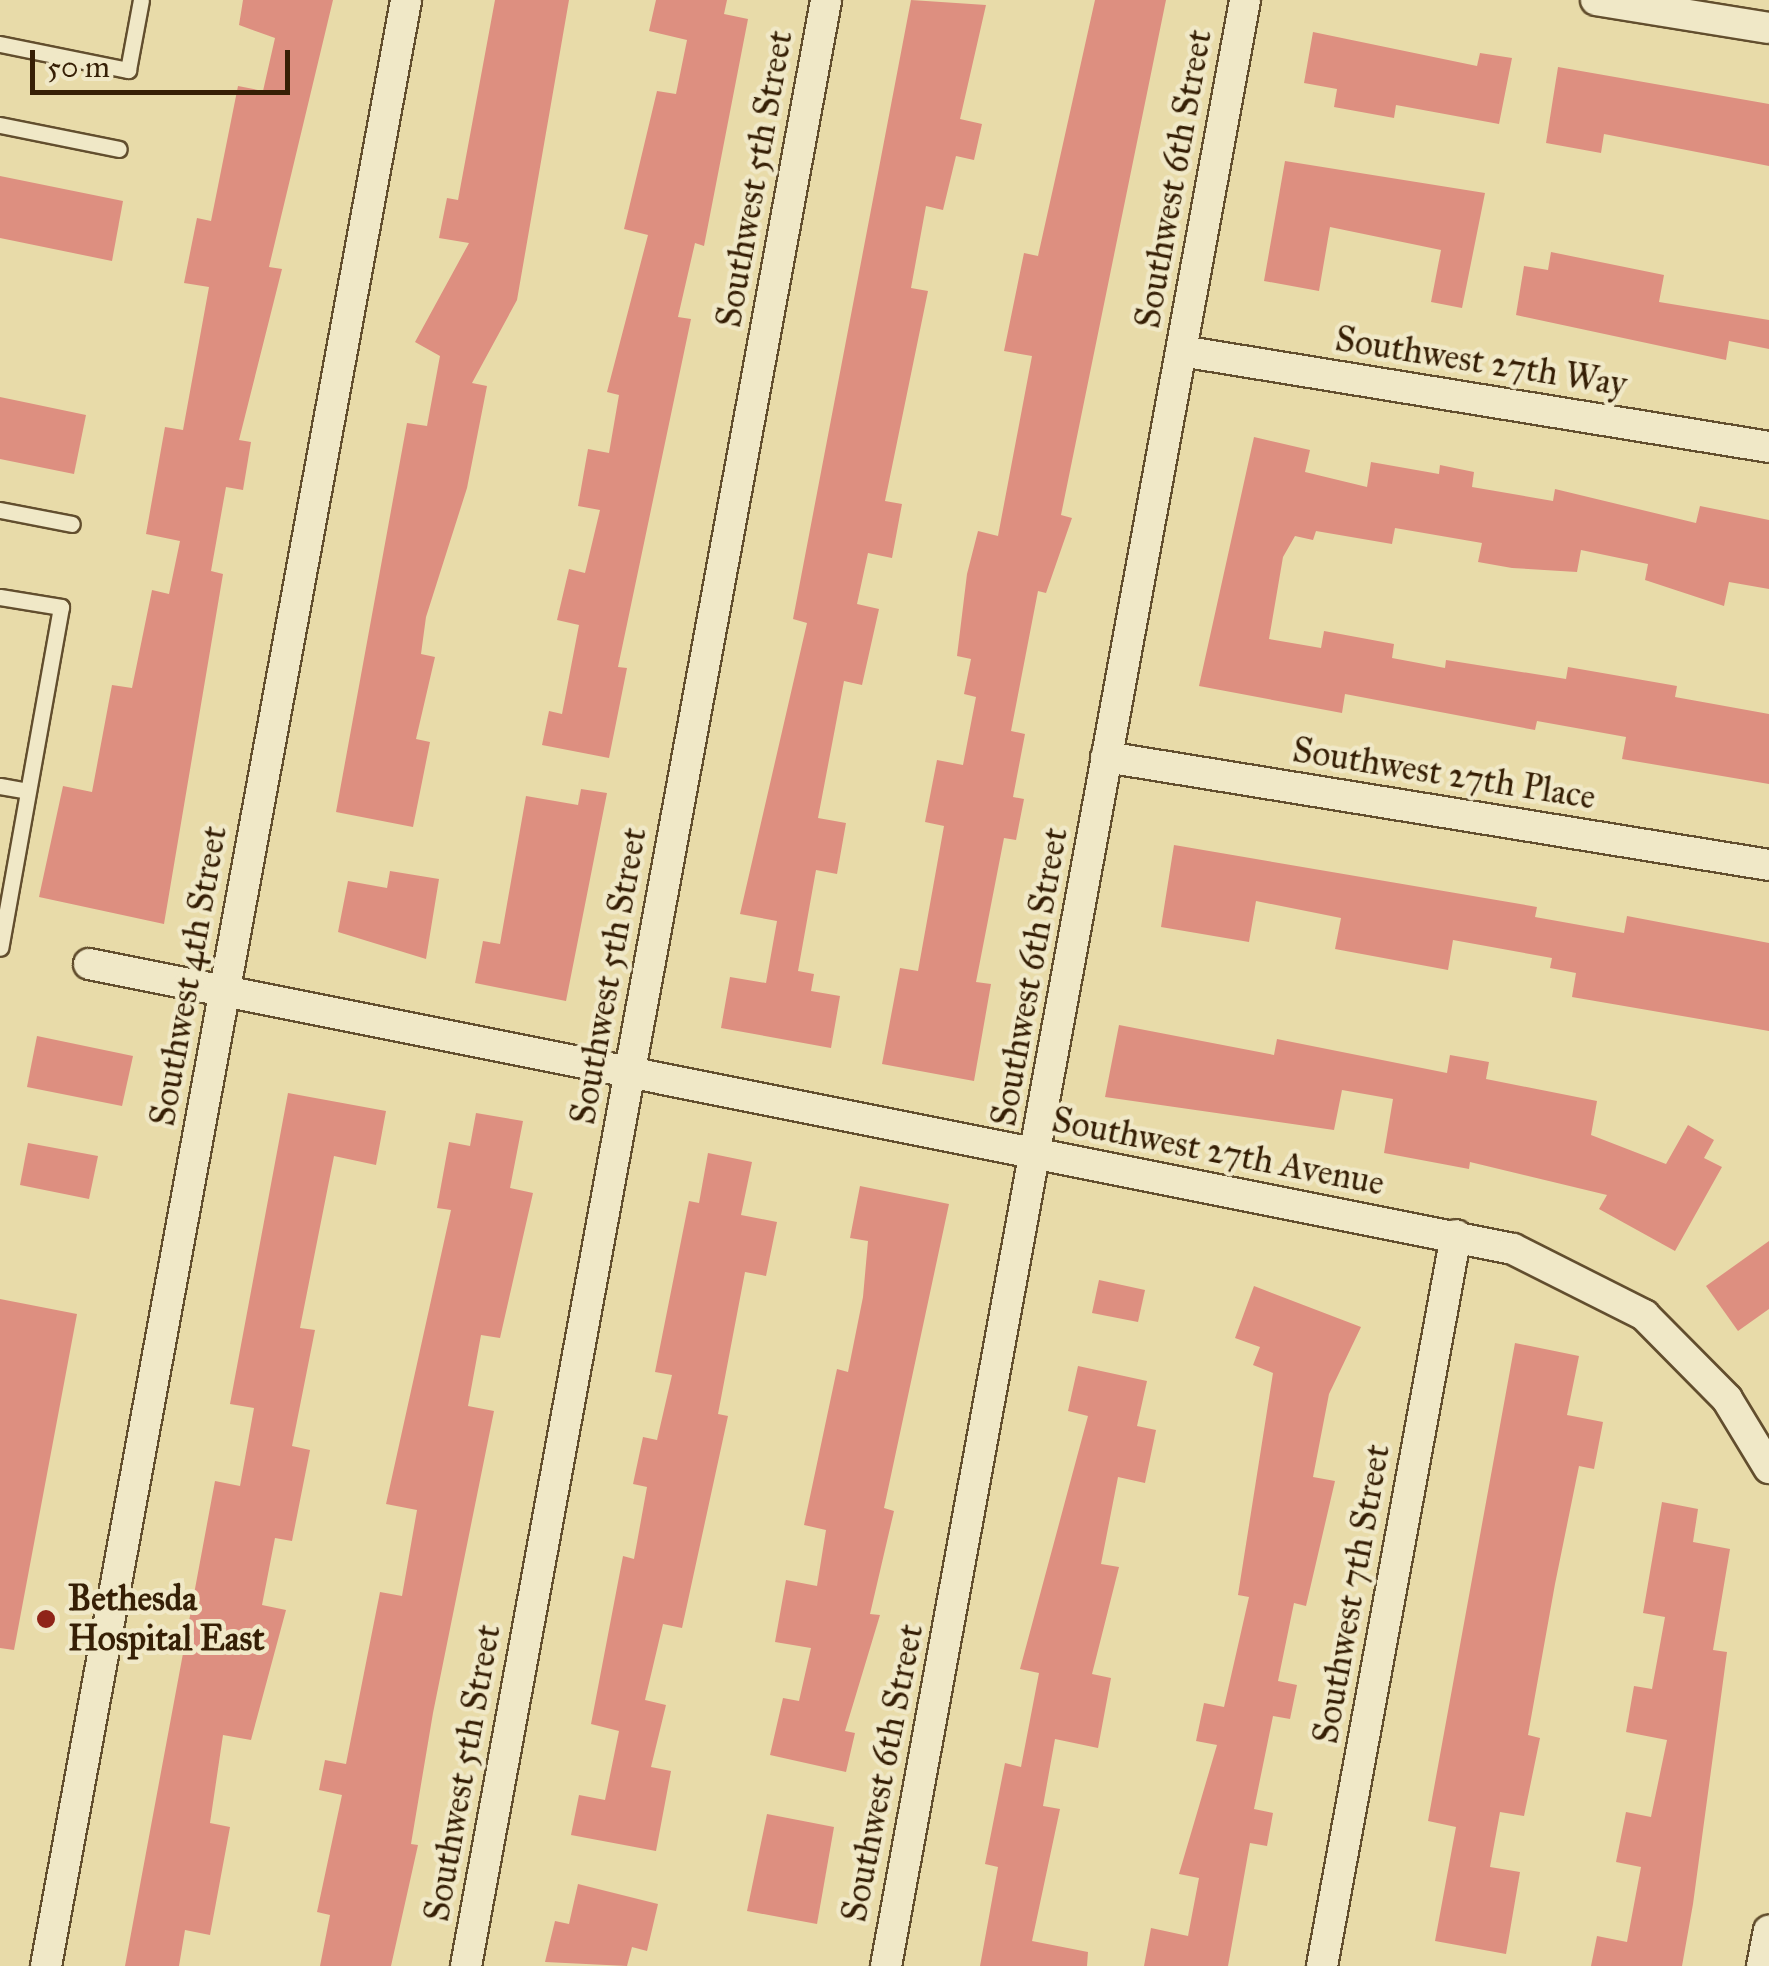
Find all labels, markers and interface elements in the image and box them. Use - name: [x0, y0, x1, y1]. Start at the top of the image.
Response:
- street label: Southwest 6th Street: [1127, 26, 1221, 332]
- street label: Southwest 5th Street: [708, 27, 802, 331]
- scale bar: [35, 30, 295, 92]
- text: 50 m: [47, 49, 110, 85]
- street label: Southwest 27th Way: [1332, 318, 1630, 406]
- street label: Southwest 27th Place: [1290, 729, 1598, 819]
- street label: Southwest 4th Street: [142, 823, 236, 1129]
- street label: Southwest 5th Street: [562, 824, 656, 1128]
- street label: Southwest 6th Street: [983, 824, 1077, 1130]
- street label: Southwest 27th Avenue: [1048, 1099, 1388, 1205]
- street label: Southwest 7th Street: [1305, 1441, 1399, 1747]
- place label: Bethesda Hospital East: [68, 1578, 265, 1660]
- marker: Bethesda Hospital East: [33, 1606, 59, 1632]
- street label: Southwest 5th Street: [416, 1621, 510, 1925]
- street label: Southwest 6th Street: [834, 1621, 932, 1925]

